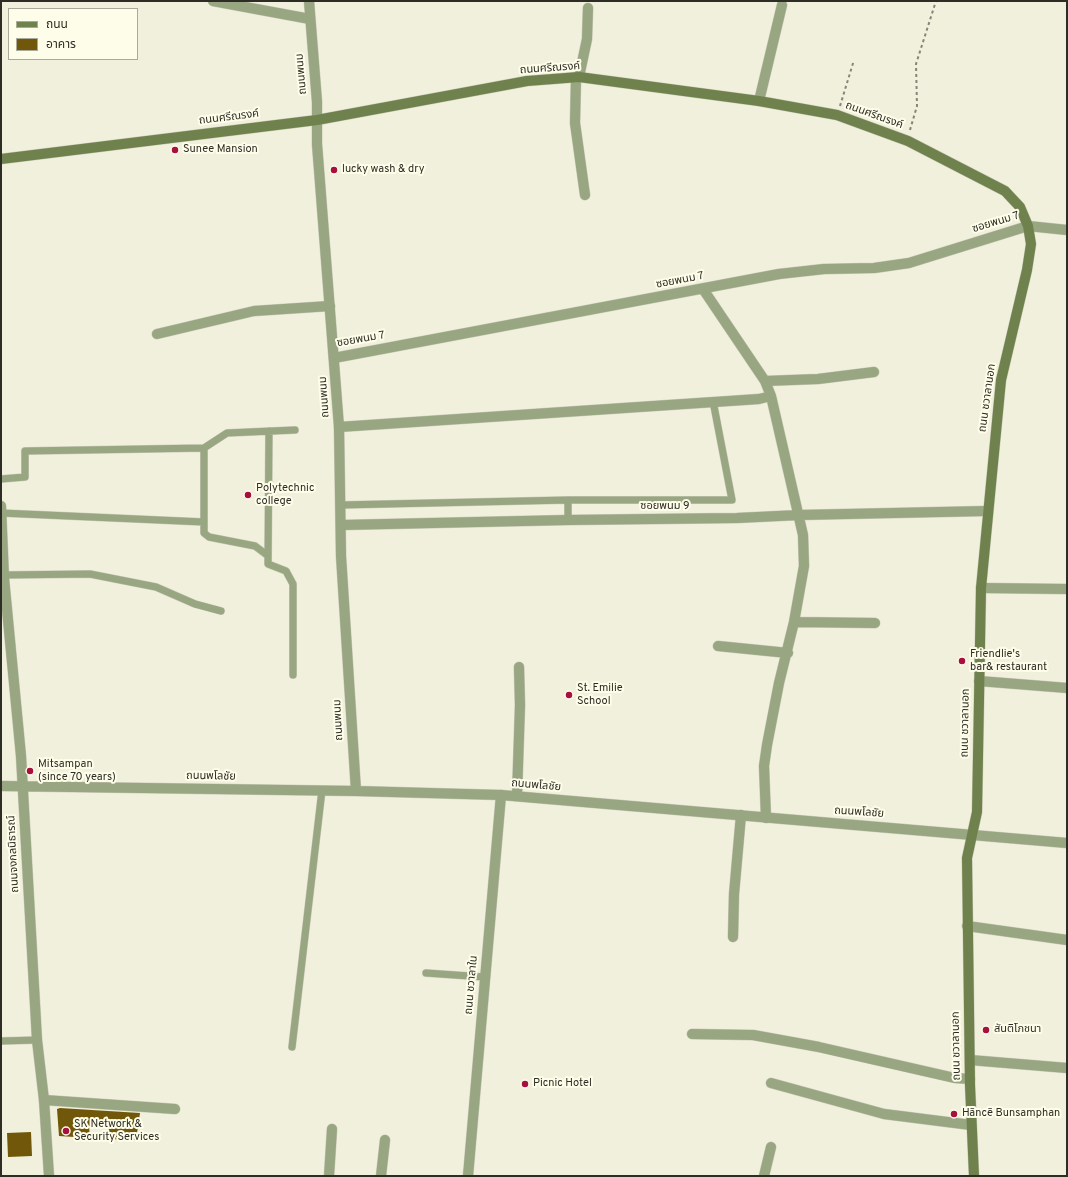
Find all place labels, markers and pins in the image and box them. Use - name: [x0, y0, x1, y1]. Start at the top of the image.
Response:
- place label: Sunee Mansion: [183, 143, 258, 157]
- marker: Sunee Mansion: [170, 145, 180, 155]
- place label: lucky wash & dry: [342, 163, 424, 177]
- marker: lucky wash & dry: [329, 165, 339, 175]
- place label: Polytechnic college: [256, 482, 314, 508]
- marker: Polytechnic college: [243, 490, 253, 500]
- place label: Friendlie's bar& restaurant: [970, 648, 1047, 674]
- marker: Friendlie's bar& restaurant: [957, 656, 967, 666]
- place label: St. Emilie School: [577, 682, 623, 708]
- marker: St. Emilie School: [564, 690, 574, 700]
- place label: Mitsampan (since 70 years): [38, 758, 116, 784]
- marker: Mitsampan (since 70 years): [25, 766, 35, 776]
- place label: สันติโภชนา: [994, 1023, 1041, 1037]
- marker: สันติโภชนา: [981, 1025, 991, 1035]
- place label: Picnic Hotel: [533, 1077, 592, 1091]
- marker: Picnic Hotel: [520, 1079, 530, 1089]
- place label: Hāncē Bunsamphan: [962, 1107, 1060, 1121]
- marker: Hāncē Bunsamphan: [949, 1109, 959, 1119]
- place label: SK Network & Security Services: [74, 1118, 159, 1144]
- marker: SK Network & Security Services: [61, 1126, 71, 1136]

